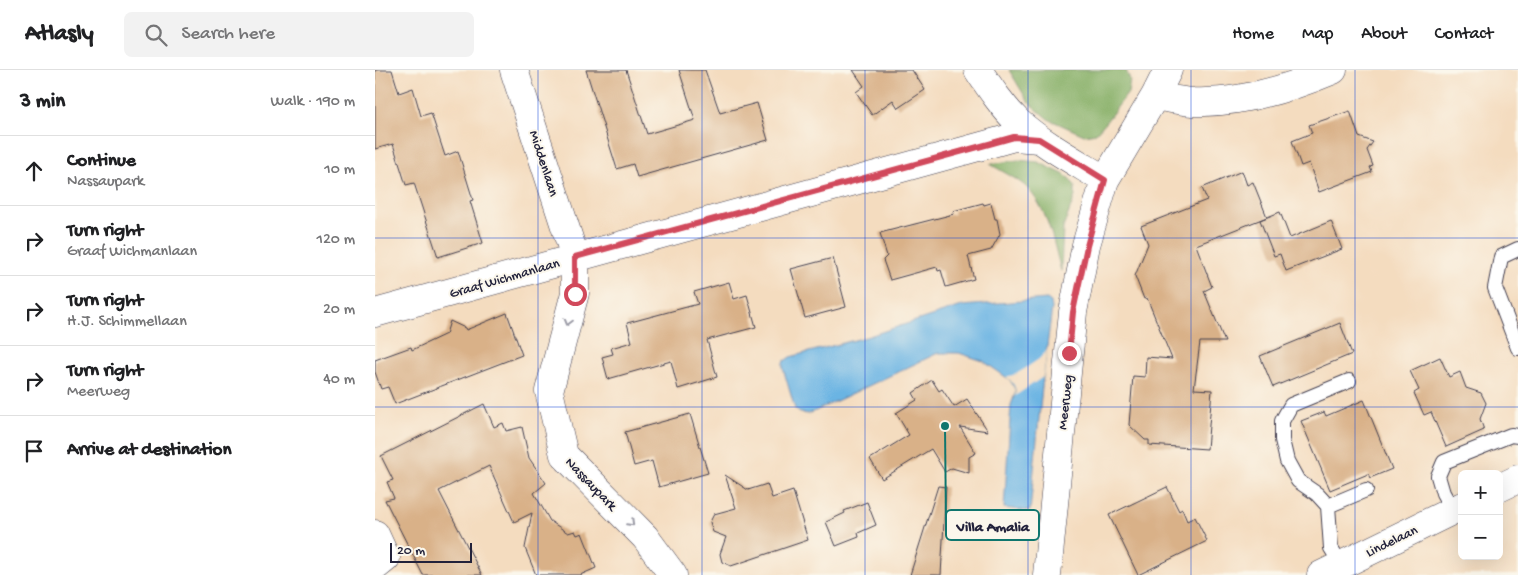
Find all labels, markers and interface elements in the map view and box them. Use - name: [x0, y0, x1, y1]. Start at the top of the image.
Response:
- search box: [124, 12, 474, 57]
- text: Atlasly: [25, 20, 94, 49]
- icon: search: [142, 21, 170, 49]
- text: Search here: [182, 23, 275, 46]
- text: Home: [1232, 24, 1274, 45]
- text: Map: [1302, 24, 1333, 45]
- text: About: [1361, 24, 1407, 45]
- text: Contact: [1435, 24, 1493, 45]
- text: 3 min: [20, 90, 65, 115]
- text: Walk · 190 m: [271, 93, 355, 112]
- street label: Middenlaan: [524, 129, 561, 199]
- text: Continue: [67, 150, 136, 173]
- icon: ahead: [20, 157, 48, 185]
- text: 10 m: [324, 161, 355, 180]
- text: Nassaupark: [67, 173, 144, 192]
- text: Turn right: [67, 220, 143, 243]
- icon: right: [20, 227, 48, 255]
- text: 120 m: [316, 231, 355, 250]
- text: Graaf Wichmanlaan: [67, 243, 197, 262]
- street label: Graaf Wichmanlaan: [448, 255, 562, 303]
- route start: [564, 283, 587, 306]
- text: Turn right: [67, 290, 143, 313]
- icon: right: [20, 297, 48, 325]
- text: 20 m: [323, 301, 355, 320]
- text: H.J. Schimmellaan: [67, 313, 187, 332]
- one-way arrow: [563, 317, 573, 325]
- route end: [1058, 342, 1081, 365]
- text: Turn right: [67, 360, 143, 383]
- icon: right: [20, 367, 48, 395]
- text: 40 m: [323, 371, 355, 390]
- street label: Meerweg: [1055, 374, 1078, 431]
- text: Meerweg: [67, 383, 130, 402]
- icon: arrive: [20, 437, 48, 465]
- text: Arrive at destination: [67, 439, 231, 462]
- street label: Nassaupark: [561, 455, 621, 516]
- map controls: [1458, 470, 1503, 560]
- button: +: [1458, 470, 1503, 515]
- callout: Villa Amalia: [946, 510, 1039, 540]
- button: −: [1458, 515, 1503, 560]
- one-way arrow: [625, 517, 634, 526]
- text: Villa Amalia: [956, 519, 1030, 537]
- street label: Lindelaan: [1363, 522, 1421, 562]
- scale bar: [390, 540, 473, 563]
- text: 20 m: [397, 543, 425, 560]

